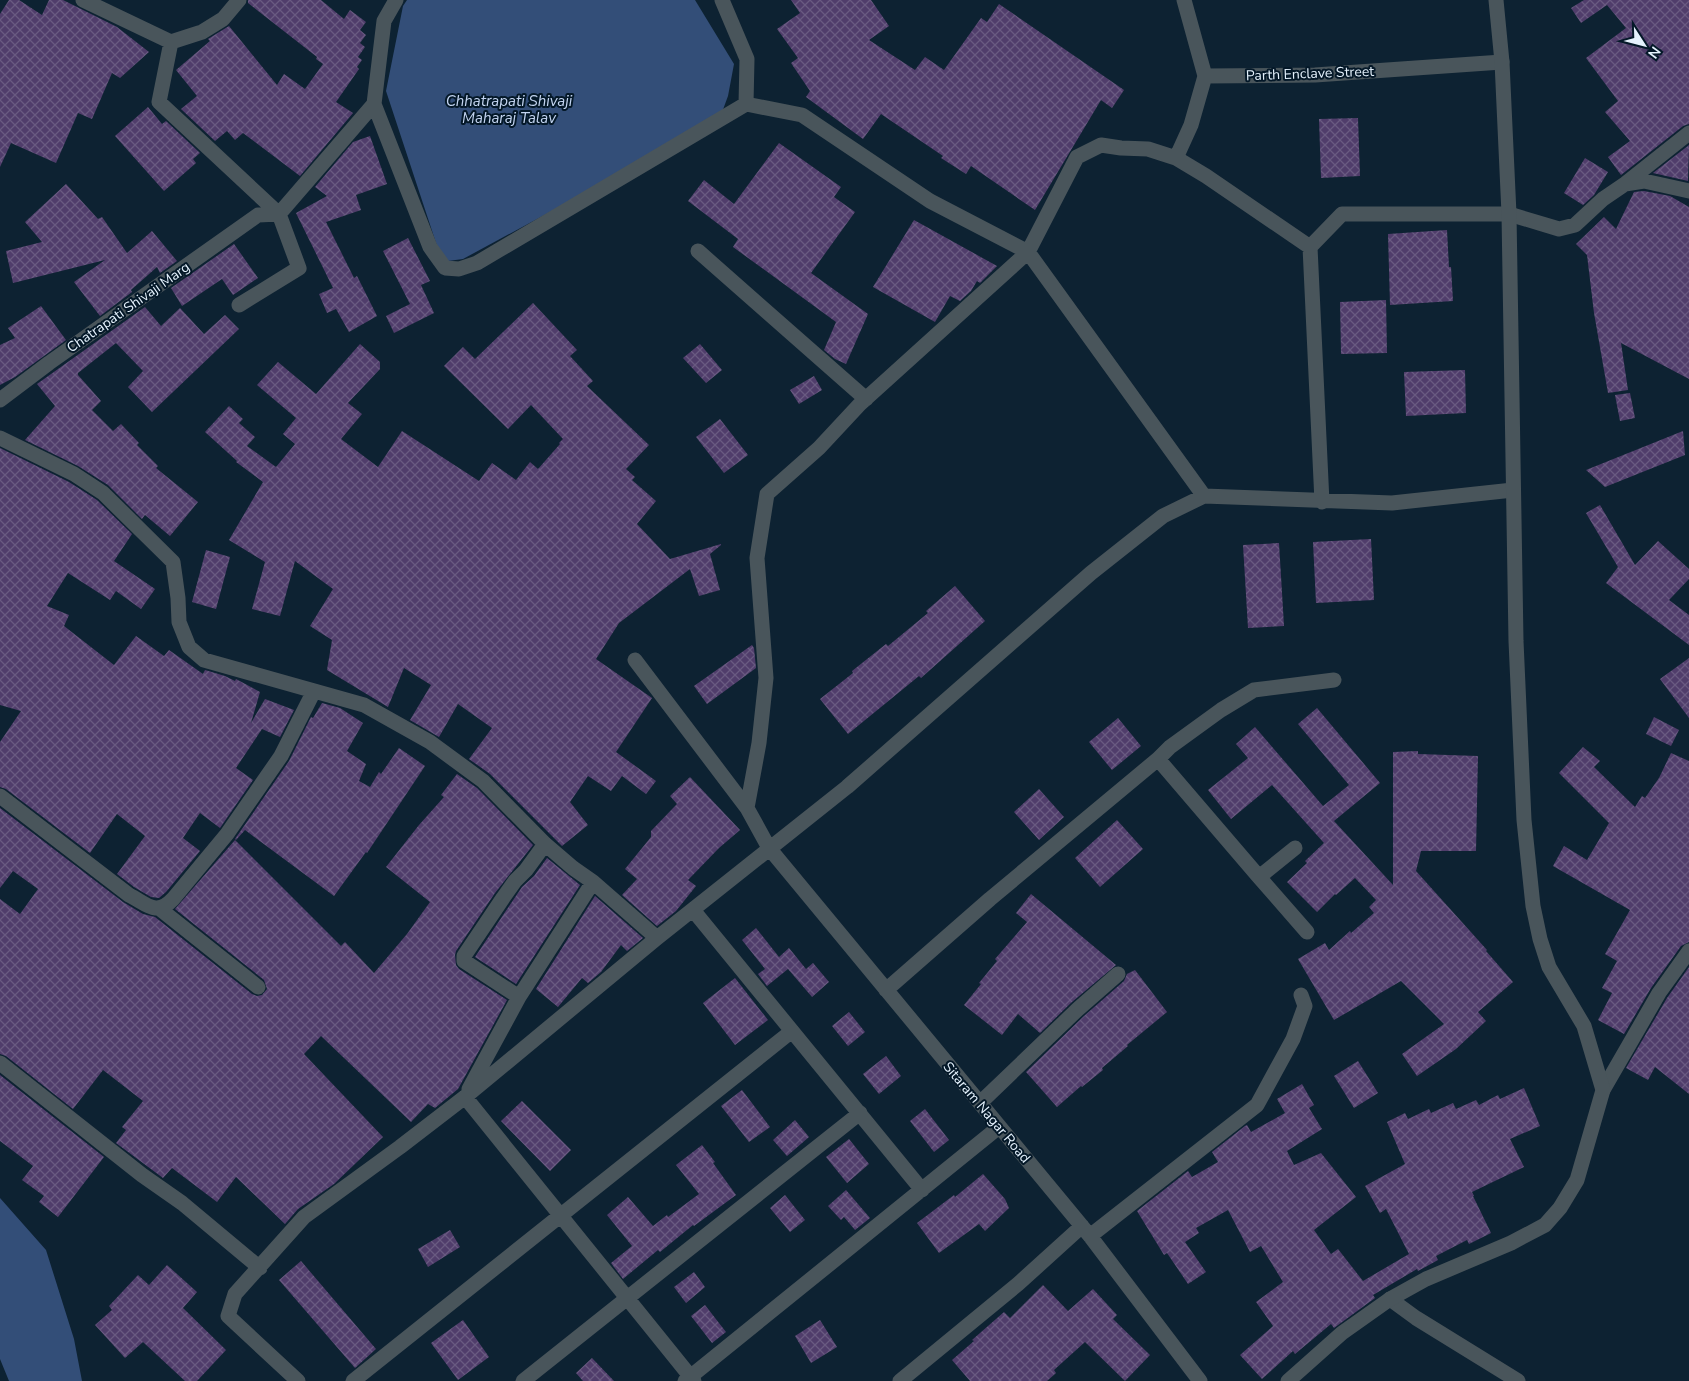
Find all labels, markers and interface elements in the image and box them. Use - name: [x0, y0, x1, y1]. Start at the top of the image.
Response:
- north arrow: [1619, 20, 1669, 70]
- text: N: [1643, 43, 1665, 62]
- street label: Parth Enclave Street: [1246, 62, 1375, 85]
- water label: Chhatrapati Shivaji Maharaj Talav: [446, 91, 573, 128]
- street label: Chatrapati Shivaji Marg: [63, 258, 194, 357]
- street label: Sitaram Nagar Road: [939, 1058, 1035, 1167]

